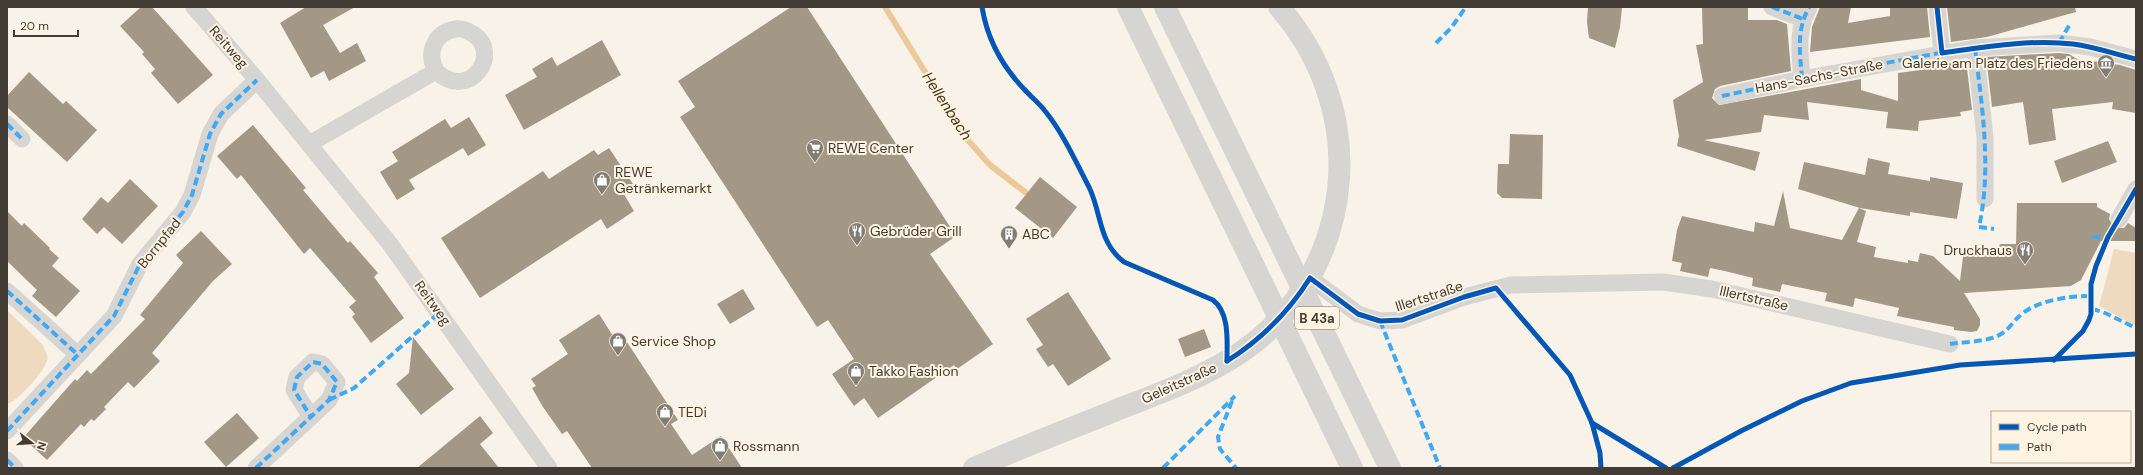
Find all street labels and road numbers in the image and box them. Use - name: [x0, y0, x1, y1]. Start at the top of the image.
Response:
- street label: Reitweg: [206, 22, 253, 72]
- street label: Hans-Sachs-Straße: [1754, 55, 1884, 97]
- street label: Bornpfad: [133, 214, 185, 272]
- street label: Reitweg: [411, 277, 455, 329]
- street label: Illertstraße: [1393, 277, 1465, 315]
- street label: Illertstraße: [1718, 281, 1790, 315]
- road number: B 43a: [1295, 307, 1339, 329]
- street label: Geleitstraße: [1139, 358, 1219, 408]

